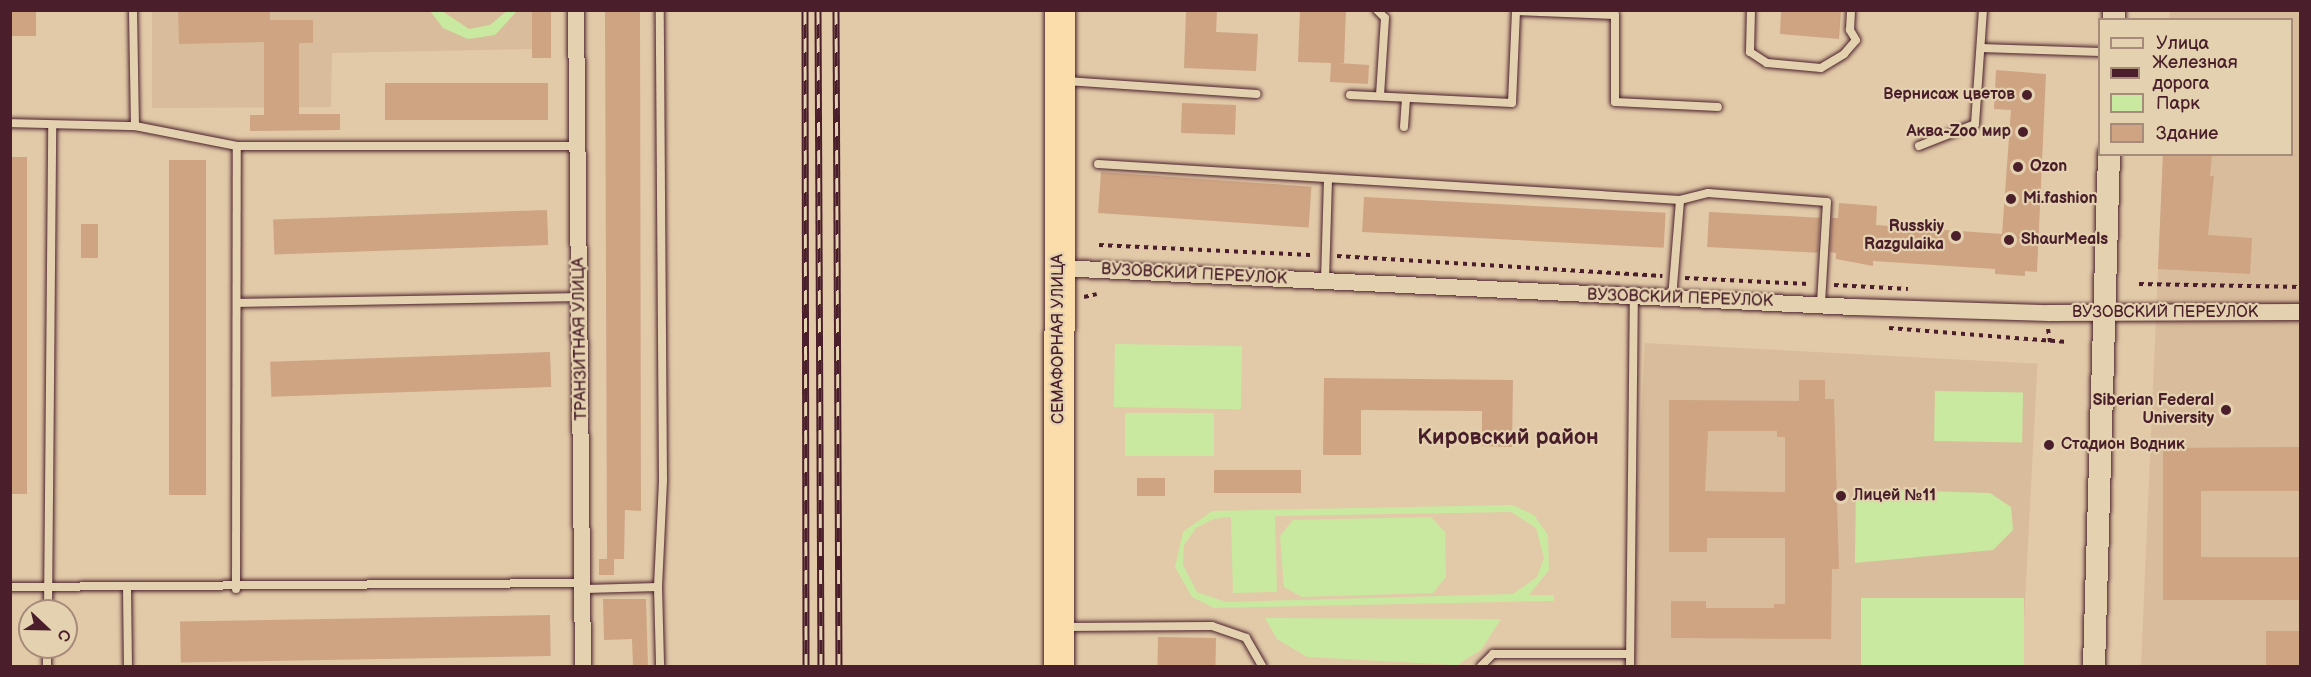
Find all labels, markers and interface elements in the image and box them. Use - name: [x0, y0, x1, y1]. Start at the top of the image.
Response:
- legend: [2098, 18, 2293, 156]
- text: Улица: [2156, 33, 2209, 54]
- text: Железная дорога: [2152, 52, 2238, 94]
- place label: Вернисаж цветов: [1883, 85, 2015, 105]
- marker: Вернисаж цветов: [2020, 88, 2034, 102]
- text: Парк: [2156, 93, 2200, 114]
- place label: Аква-Zoo мир: [1906, 122, 2011, 142]
- text: Здание: [2156, 123, 2218, 144]
- marker: Аква-Zoo мир: [2016, 125, 2030, 139]
- place label: Ozon: [2030, 157, 2067, 177]
- marker: Ozon: [2011, 160, 2025, 174]
- place label: Mi.fashion: [2023, 189, 2097, 209]
- marker: Mi.fashion: [2004, 192, 2018, 206]
- place label: Russkiy Razgulaika: [1864, 217, 1944, 255]
- marker: Russkiy Razgulaika: [1949, 229, 1963, 243]
- place label: ShаurMeals: [2021, 230, 2108, 250]
- marker: ShаurMeals: [2002, 233, 2016, 247]
- street label: СЕМАФОРНАЯ УЛИЦА: [1049, 254, 1069, 424]
- street label: ТРАНЗИТНАЯ УЛИЦА: [570, 257, 592, 421]
- street label: ВУЗОВСКИЙ ПЕРЕУЛОК: [1101, 261, 1287, 289]
- street label: ВУЗОВСКИЙ ПЕРЕУЛОК: [1587, 286, 1773, 312]
- street label: ВУЗОВСКИЙ ПЕРЕУЛОК: [2072, 303, 2258, 323]
- place label: Siberian Federal University: [2093, 391, 2214, 429]
- marker: Siberian Federal University: [2219, 403, 2233, 417]
- district label: Кировский район: [1417, 425, 1599, 451]
- place label: Стадион Водник: [2061, 435, 2185, 455]
- marker: Стадион Водник: [2042, 438, 2056, 452]
- place label: Лицей №11: [1853, 486, 1936, 506]
- marker: Лицей №11: [1834, 489, 1848, 503]
- north arrow: [18, 599, 78, 659]
- text: С: [52, 626, 74, 644]

